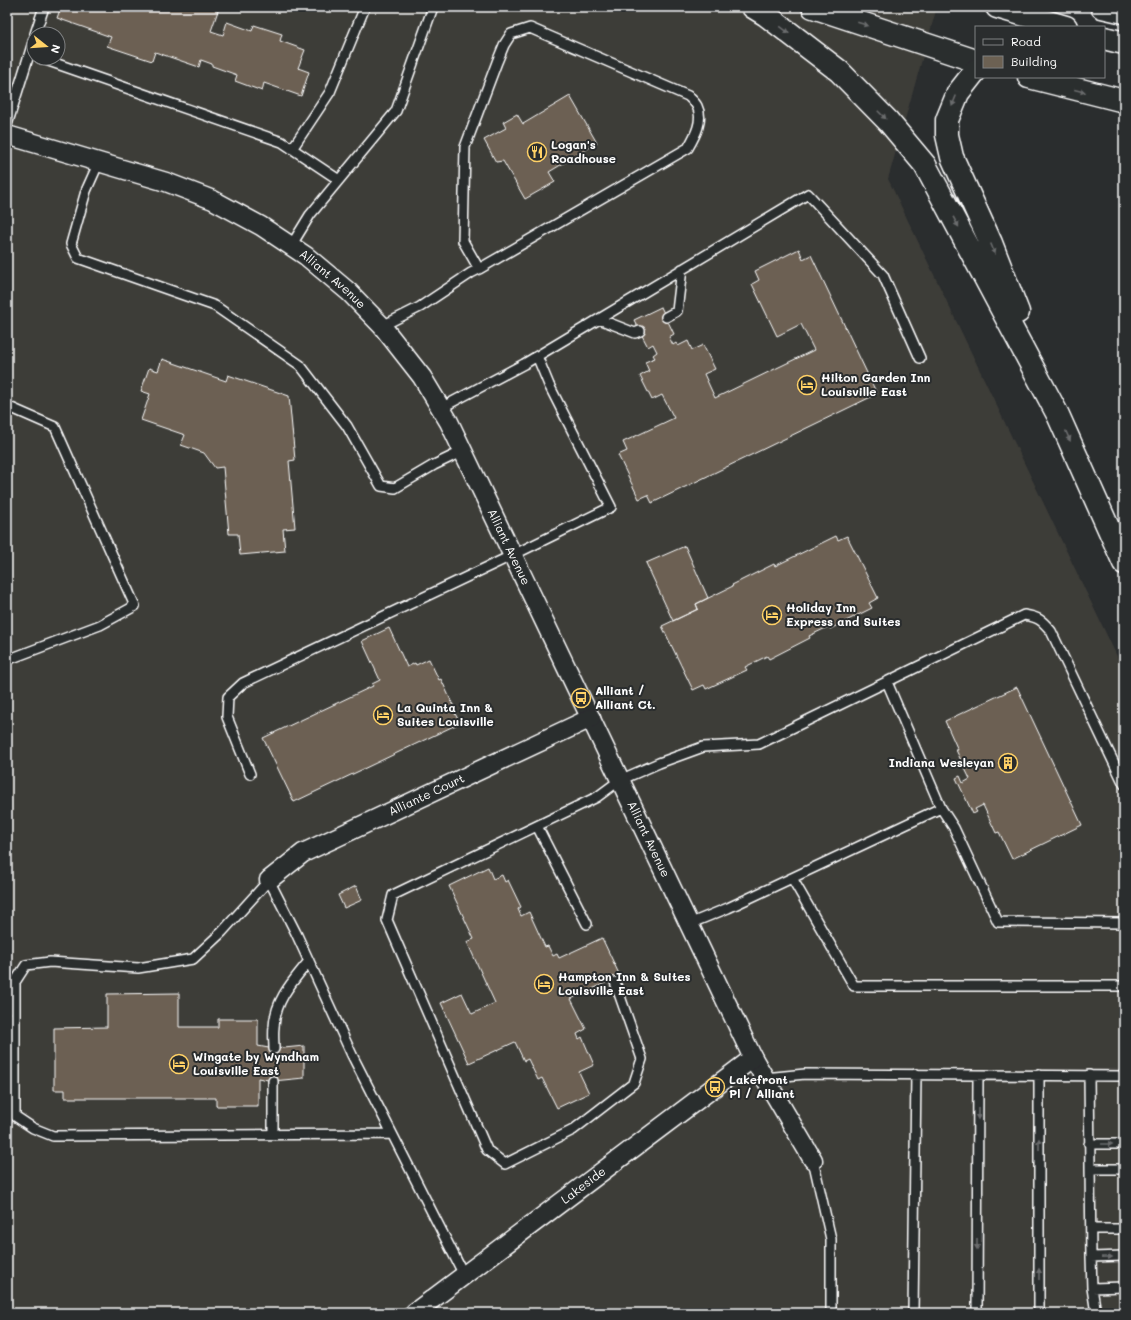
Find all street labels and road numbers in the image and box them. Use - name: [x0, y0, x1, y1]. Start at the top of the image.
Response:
- street label: Alliant Avenue: [297, 245, 370, 312]
- street label: Alliant Avenue: [485, 506, 535, 587]
- street label: Alliante Court: [386, 769, 467, 819]
- street label: Alliant Avenue: [624, 798, 674, 880]
- street label: Lakeside: [557, 1163, 608, 1207]

